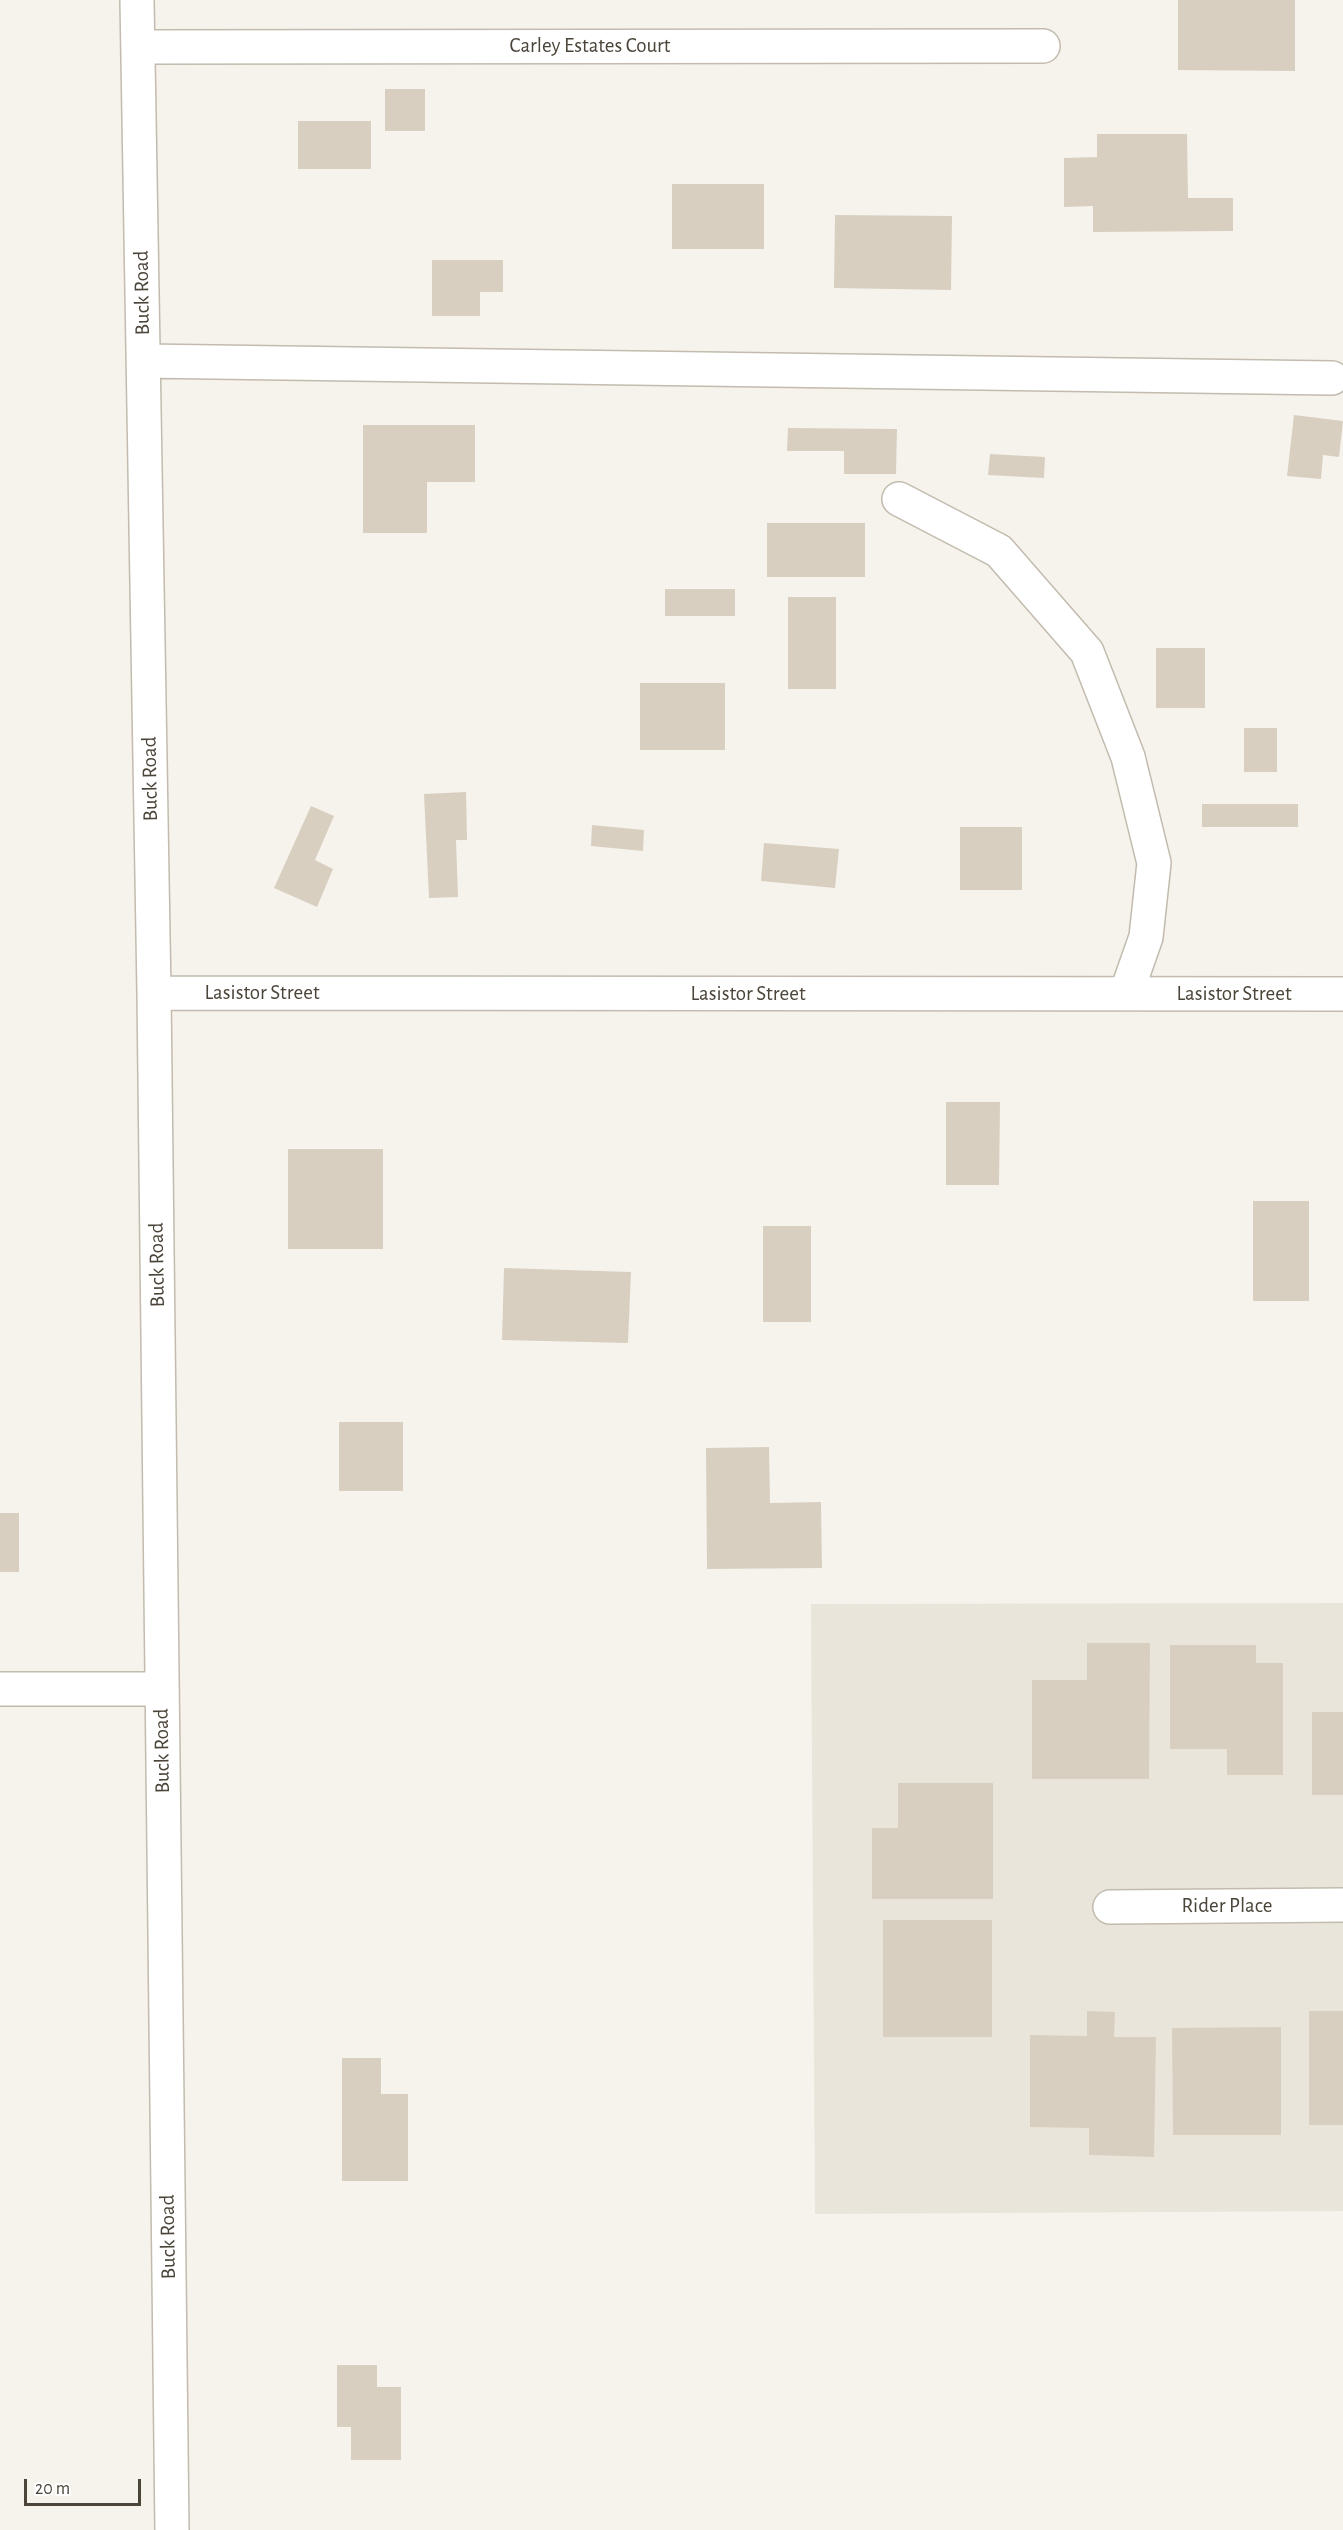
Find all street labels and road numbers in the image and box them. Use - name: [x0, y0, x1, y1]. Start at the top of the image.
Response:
- street label: Carley Estates Court: [510, 33, 670, 59]
- street label: Buck Road: [129, 250, 155, 336]
- street label: Buck Road: [137, 736, 163, 822]
- street label: Lasistor Street: [204, 980, 320, 1006]
- street label: Lasistor Street: [690, 981, 806, 1007]
- street label: Lasistor Street: [1176, 981, 1292, 1007]
- street label: Buck Road: [144, 1222, 170, 1308]
- street label: Buck Road: [149, 1708, 175, 1794]
- street label: Rider Place: [1181, 1893, 1273, 1919]
- street label: Buck Road: [155, 2194, 181, 2280]

